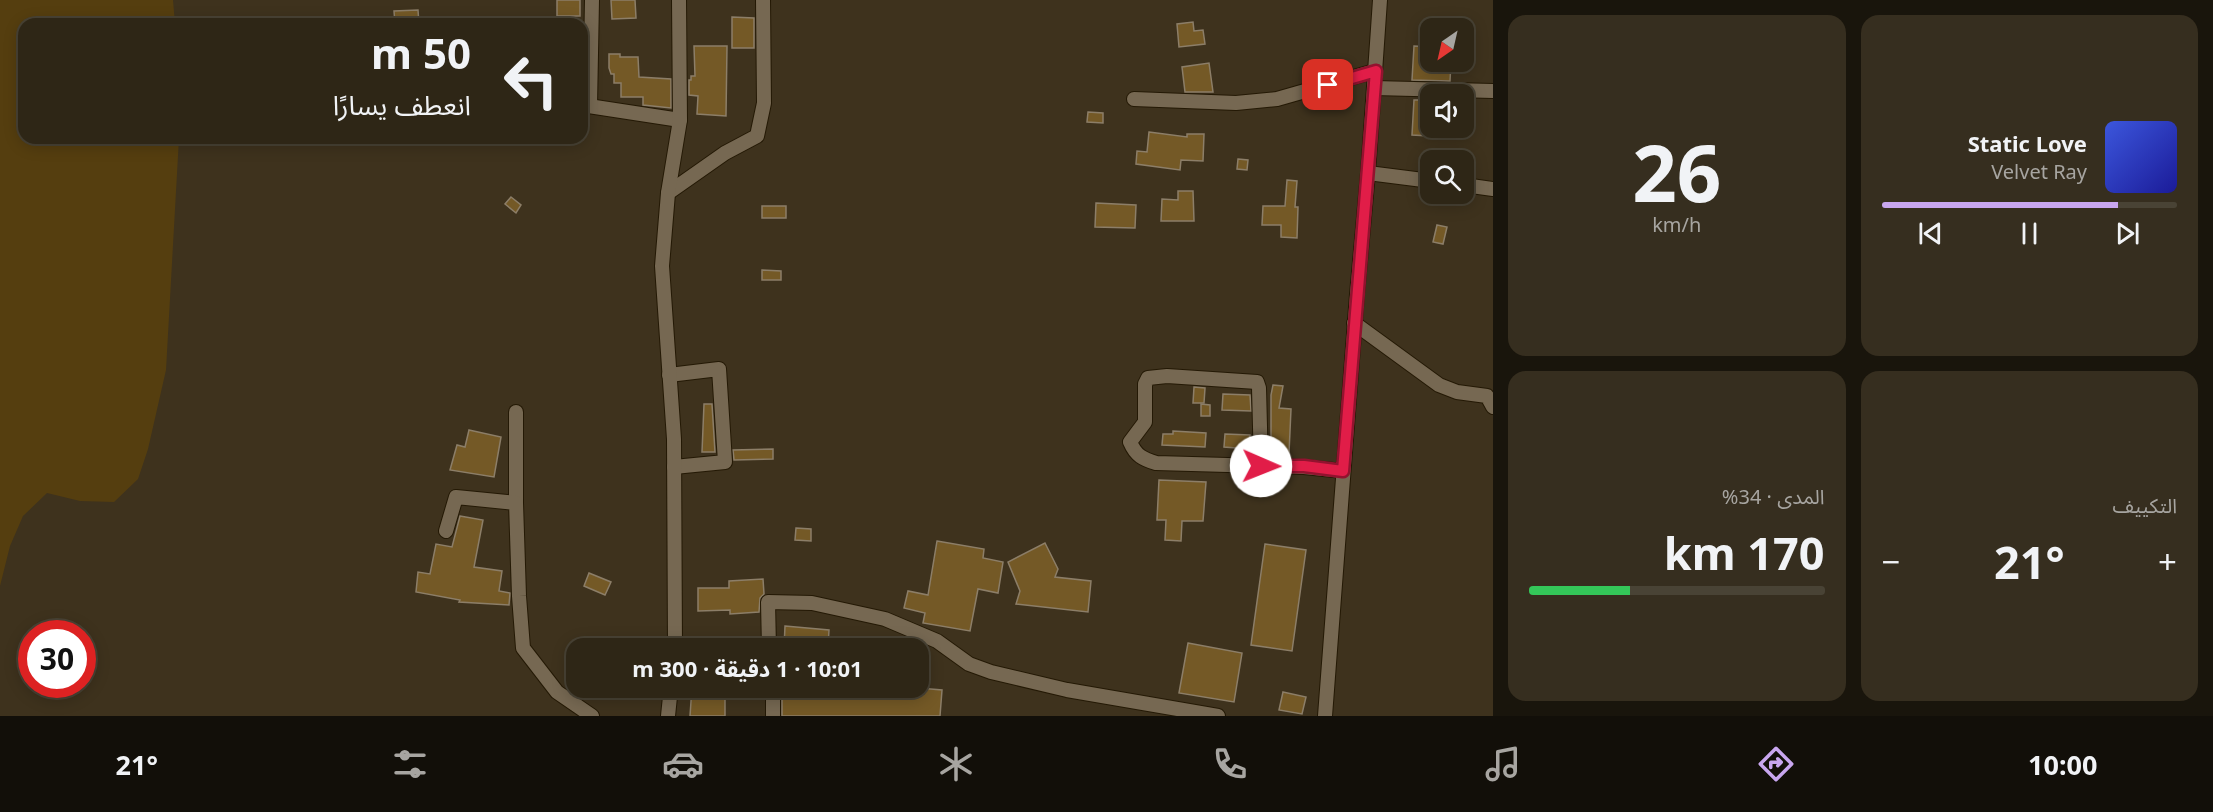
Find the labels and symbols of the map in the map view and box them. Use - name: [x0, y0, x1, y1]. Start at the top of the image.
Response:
- north arrow: [1420, 18, 1474, 72]
- pin: [1302, 59, 1353, 110]
- position arrow: [1229, 434, 1293, 498]
- speed limit sign: 30: [18, 620, 96, 698]

